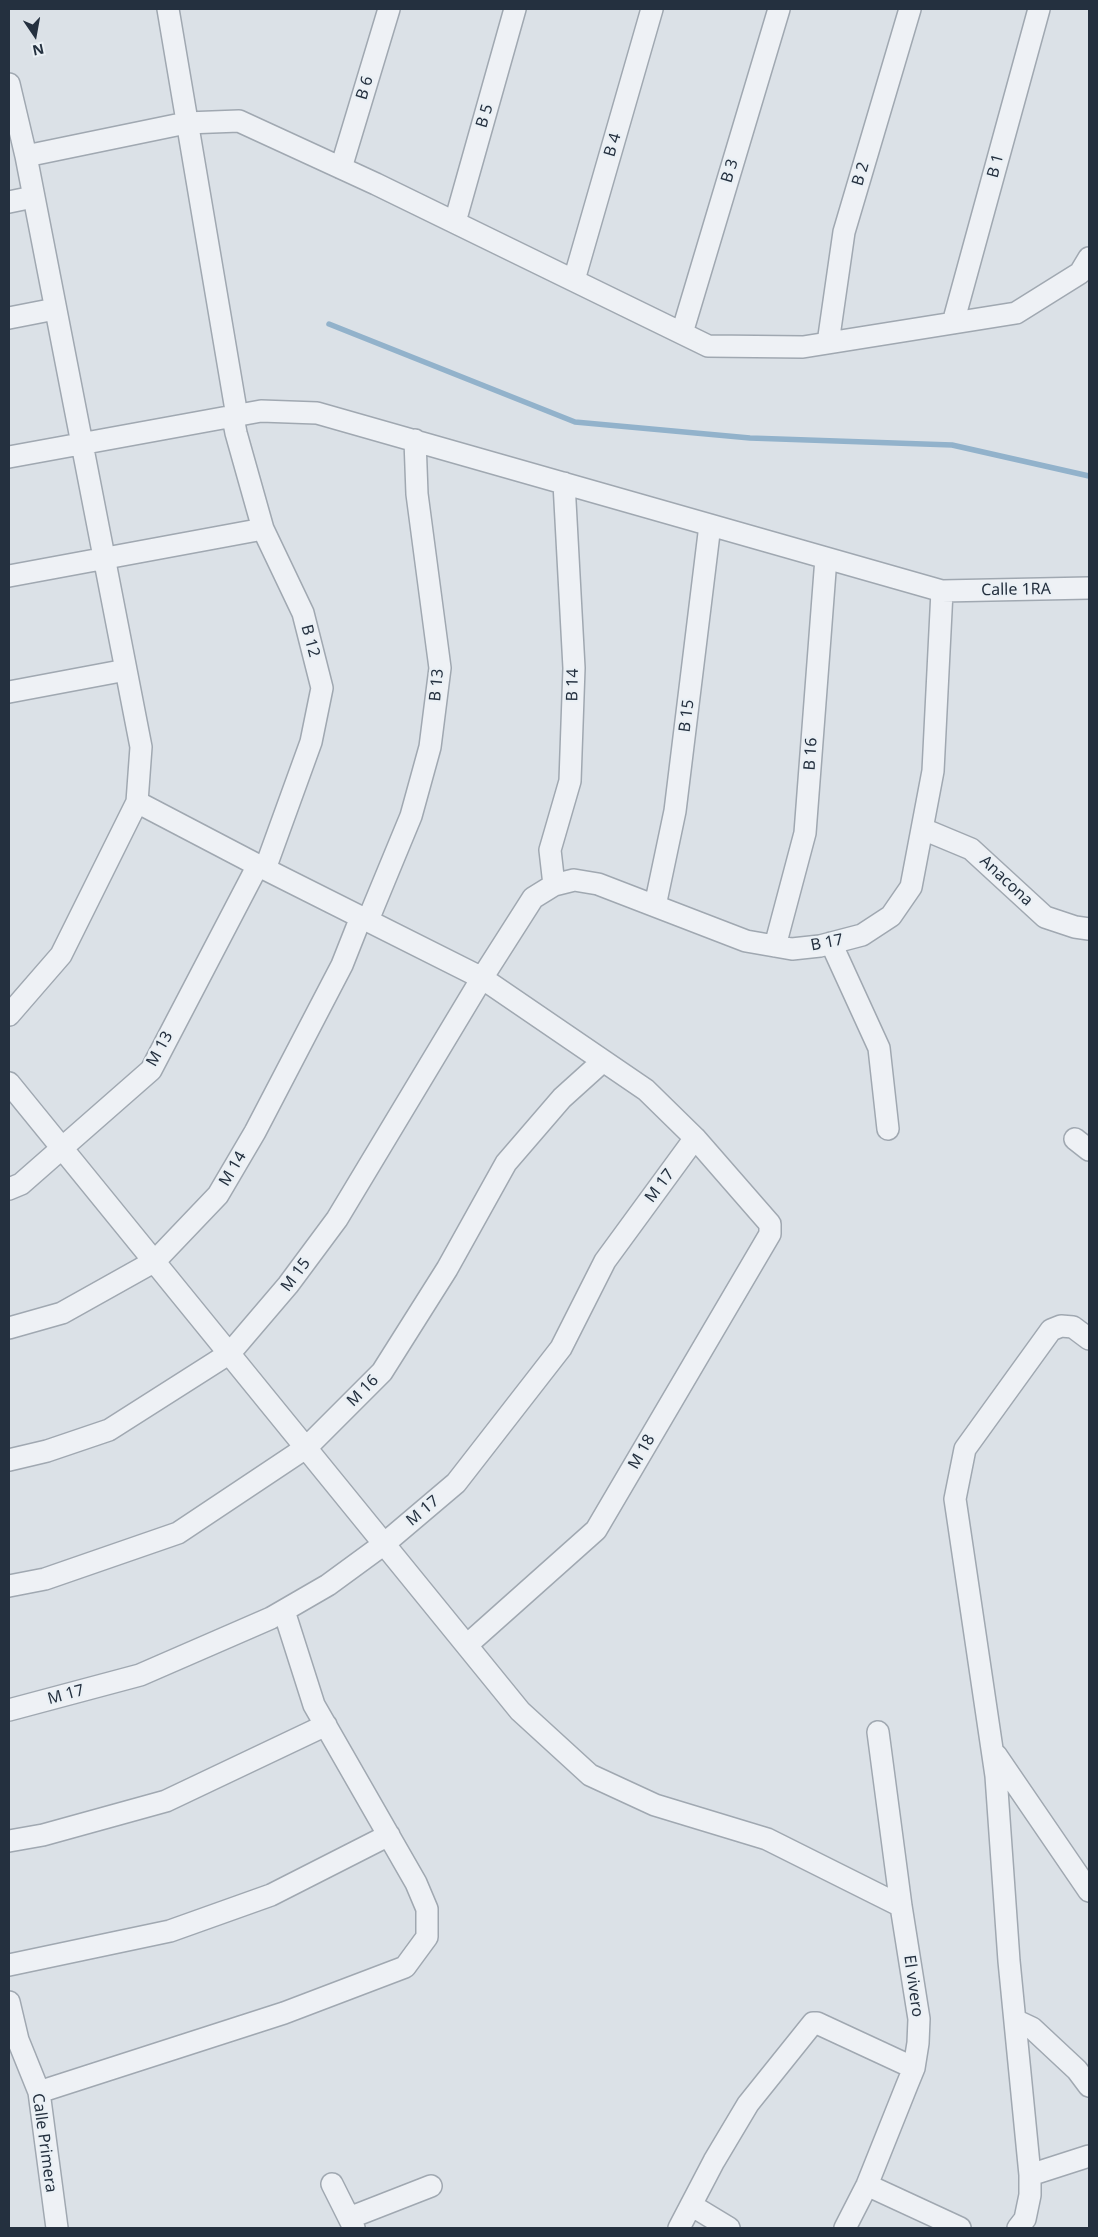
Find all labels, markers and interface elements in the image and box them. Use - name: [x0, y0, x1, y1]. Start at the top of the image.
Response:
- north arrow: [10, 10, 60, 60]
- text: N: [31, 40, 46, 61]
- street label: B 6: [352, 74, 378, 102]
- street label: B 5: [473, 102, 497, 130]
- street label: B 4: [601, 131, 625, 159]
- street label: B 1: [984, 152, 1008, 180]
- street label: B 3: [717, 157, 743, 185]
- street label: B 2: [849, 160, 873, 188]
- street label: Calle 1RA: [981, 580, 1051, 600]
- street label: B 12: [296, 623, 324, 659]
- street label: B 13: [426, 668, 448, 702]
- street label: B 14: [563, 668, 583, 702]
- street label: B 15: [675, 699, 699, 733]
- street label: B 16: [800, 737, 822, 771]
- street label: Anacona: [976, 852, 1036, 910]
- street label: B 17: [809, 930, 845, 956]
- street label: M 13: [143, 1028, 177, 1070]
- street label: M 14: [215, 1148, 251, 1190]
- street label: M 17: [641, 1165, 679, 1207]
- street label: M 15: [277, 1254, 315, 1296]
- street label: M 16: [343, 1371, 383, 1411]
- street label: M 18: [624, 1431, 660, 1473]
- street label: M 17: [403, 1492, 443, 1530]
- street label: M 17: [46, 1681, 86, 1709]
- street label: El vivero: [899, 1954, 927, 2018]
- street label: Calle Primera: [28, 2092, 60, 2194]

